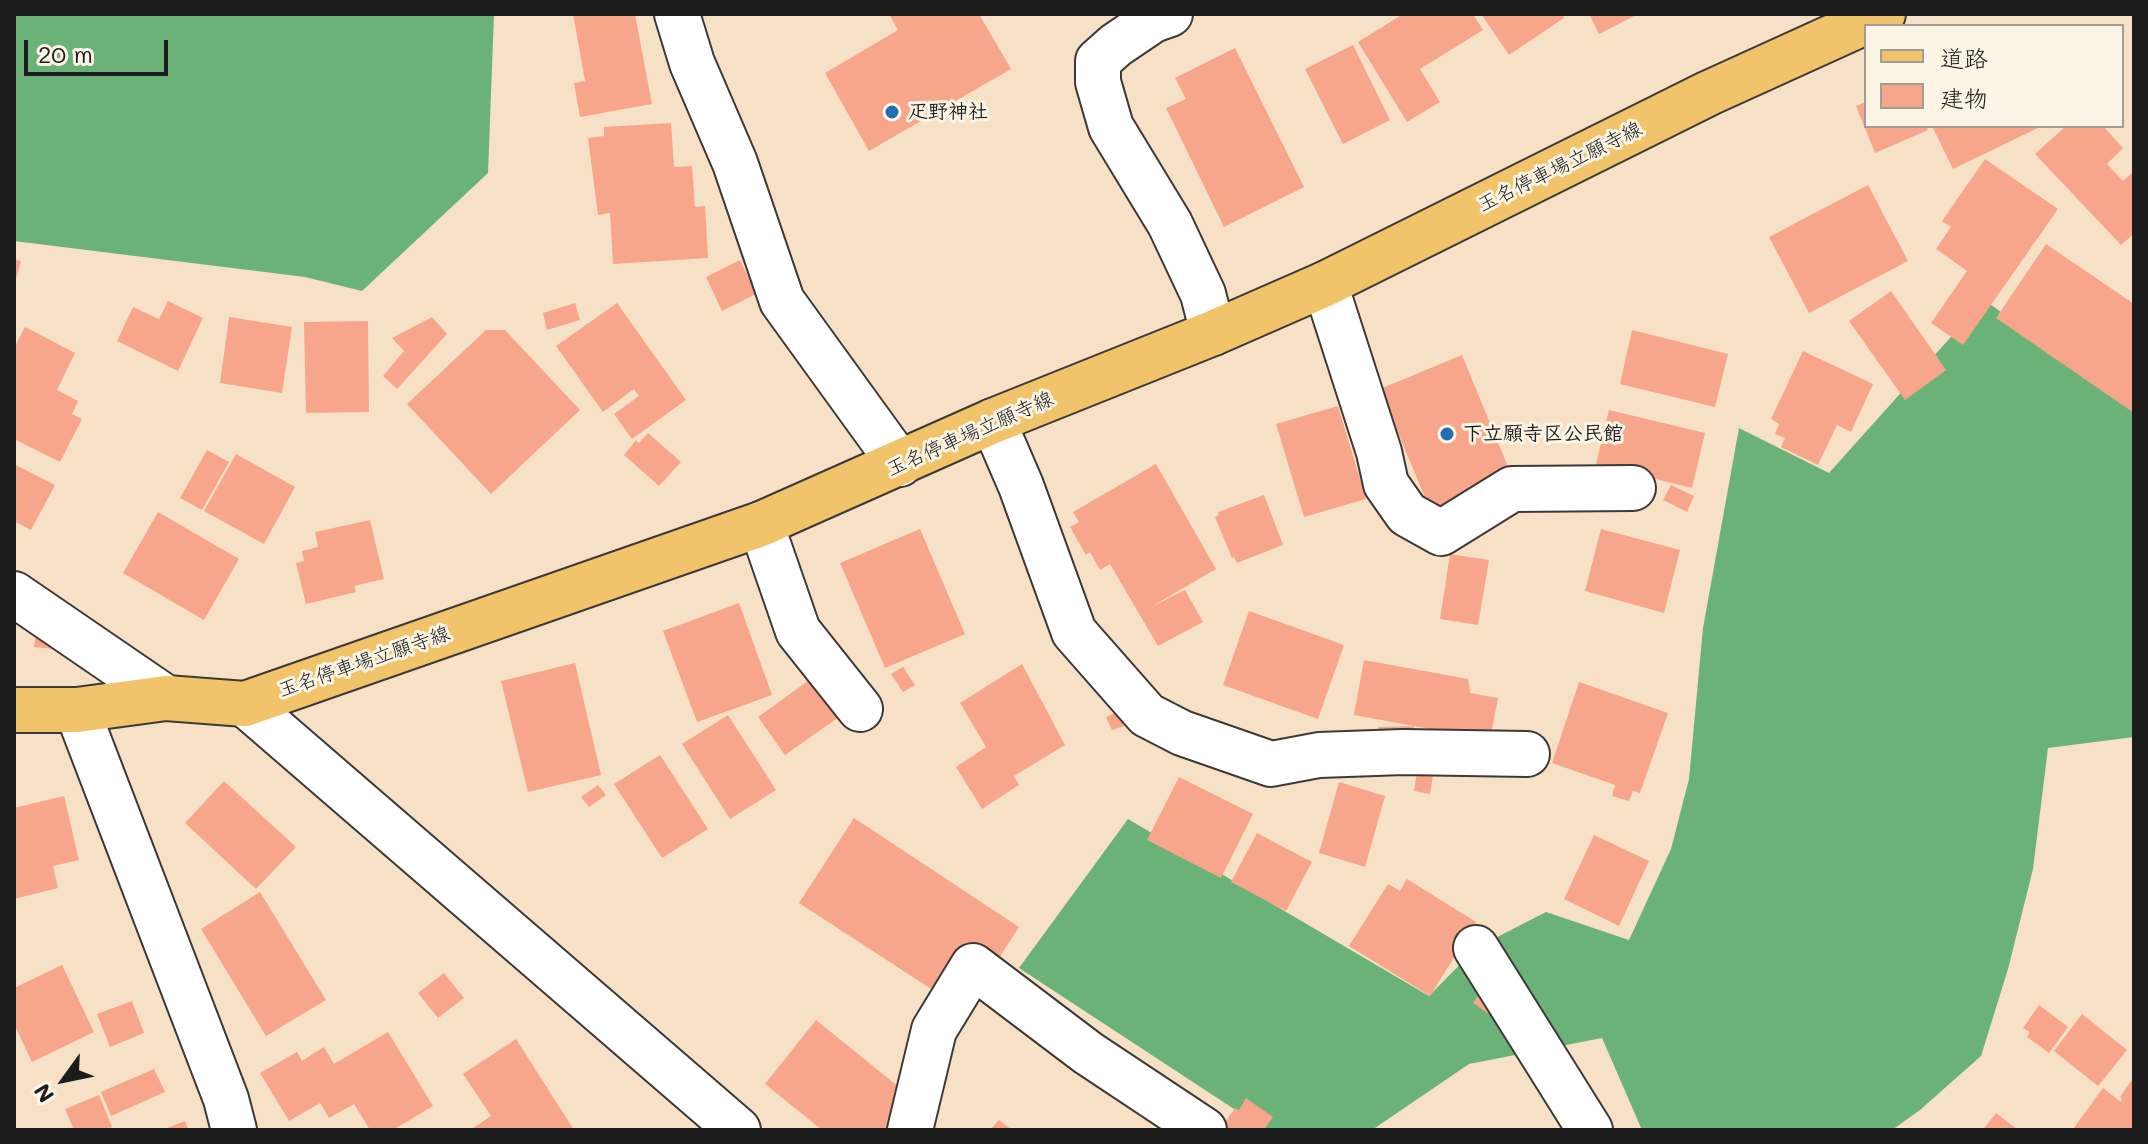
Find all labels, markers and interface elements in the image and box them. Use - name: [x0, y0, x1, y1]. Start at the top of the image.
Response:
- scale bar: [28, 24, 172, 74]
- legend: [1864, 24, 2124, 128]
- text: 20 m: [38, 38, 93, 69]
- text: 道路: [1940, 42, 1988, 73]
- text: 建物: [1940, 82, 1988, 113]
- place label: 疋野神社: [908, 100, 988, 124]
- marker: 疋野神社: [883, 103, 901, 121]
- street label: 玉名停車場立願寺線: [1474, 117, 1646, 217]
- street label: 玉名停車場立願寺線: [883, 386, 1057, 482]
- place label: 下立願寺区公民館: [1463, 422, 1623, 446]
- marker: 下立願寺区公民館: [1438, 425, 1456, 443]
- street label: 玉名停車場立願寺線: [275, 621, 453, 703]
- north arrow: [24, 1040, 104, 1120]
- text: N: [27, 1078, 60, 1108]

